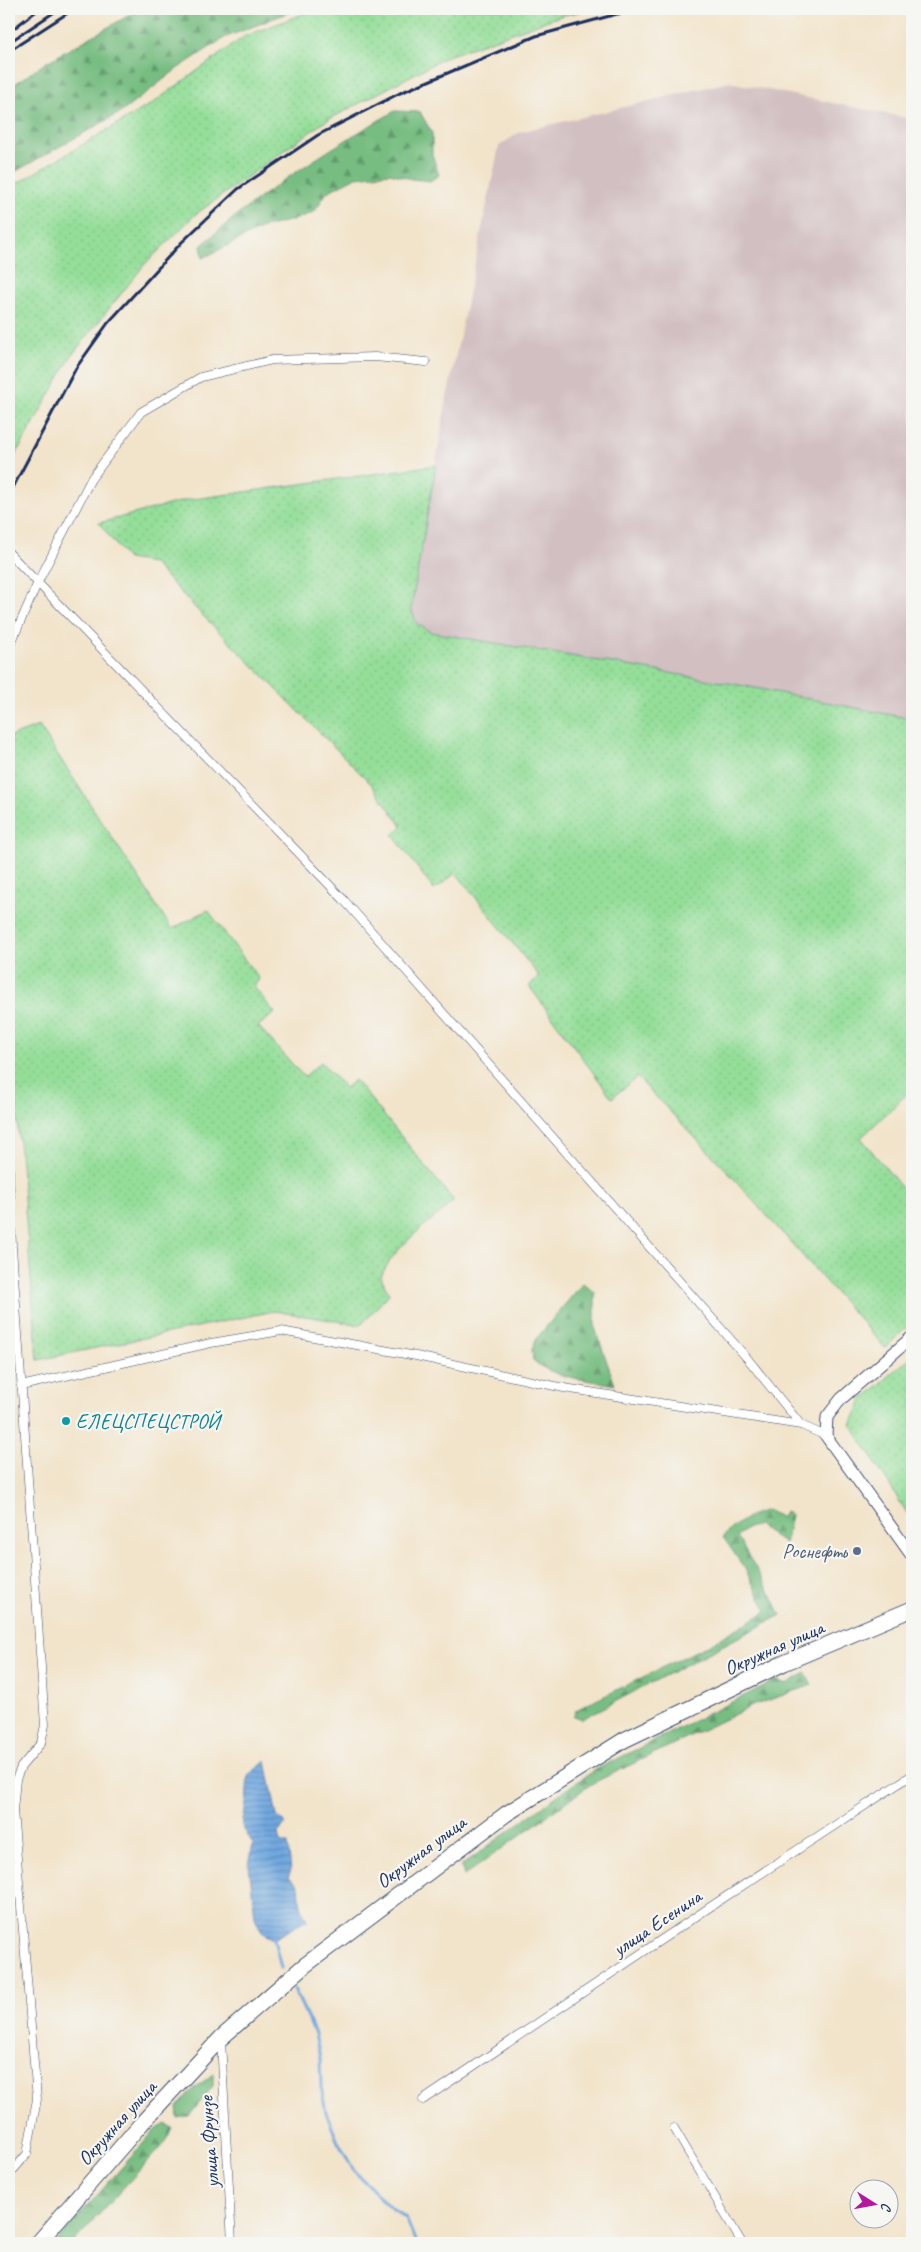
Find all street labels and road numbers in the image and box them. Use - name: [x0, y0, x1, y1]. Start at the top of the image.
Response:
- street label: Окружная улица: [720, 1614, 829, 1681]
- street label: Окружная улица: [371, 1809, 472, 1894]
- street label: улица Есенина: [607, 1883, 708, 1962]
- street label: Окружная улица: [72, 2074, 163, 2171]
- street label: улица Фрунзе: [193, 2094, 225, 2190]

